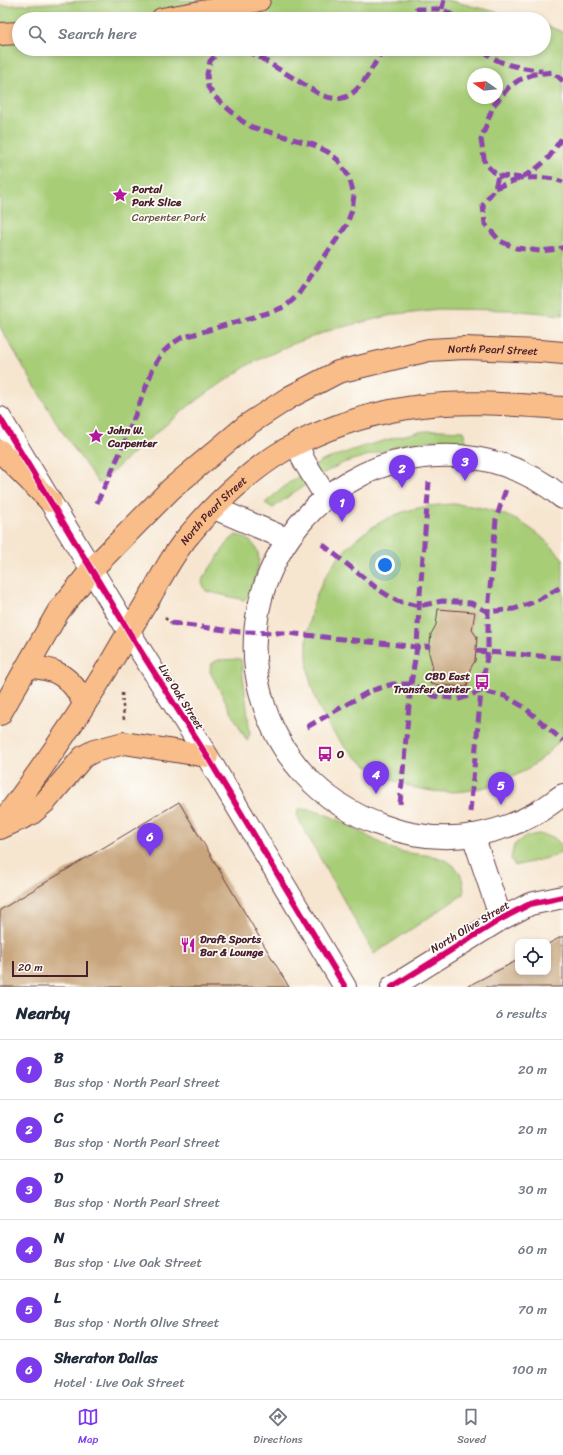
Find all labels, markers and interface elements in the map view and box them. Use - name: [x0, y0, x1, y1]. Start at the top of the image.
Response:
- search box: [12, 12, 551, 56]
- text: Search here: [58, 21, 137, 47]
- icon: search: [26, 23, 48, 45]
- north arrow: [467, 68, 503, 104]
- place label: Portal Park Slice: [132, 180, 182, 212]
- place icon: Portal Park Slice: [111, 186, 129, 204]
- park label: Carpenter Park: [132, 208, 206, 227]
- street label: North Pearl Street: [447, 338, 539, 360]
- place label: John W. Carpenter: [107, 421, 158, 453]
- place icon: John W. Carpenter: [87, 427, 105, 445]
- pin: 3: [452, 448, 478, 481]
- pin: 2: [389, 455, 415, 488]
- street label: North Pearl Street: [175, 471, 251, 549]
- pin: 1: [329, 489, 355, 522]
- your location: [375, 555, 395, 575]
- street label: Live Oak Street: [153, 660, 209, 734]
- place label: CBD East Transfer Center: [393, 667, 471, 699]
- bus stop icon: CBD East Transfer Center: [473, 673, 491, 691]
- bus stop icon: O: [316, 745, 334, 763]
- place label: O: [336, 745, 344, 764]
- pin: 4: [363, 761, 389, 794]
- pin: 5: [488, 772, 514, 805]
- pin: 6: [137, 823, 163, 856]
- street label: North Olive Street: [427, 896, 513, 958]
- place label: Draft Sports Bar & Lounge: [200, 930, 264, 962]
- restaurant icon: Draft Sports Bar & Lounge: [179, 936, 197, 954]
- map controls: [515, 939, 551, 975]
- button: locate: [515, 939, 551, 975]
- text: 20 m: [18, 958, 43, 977]
- scale bar: [12, 959, 88, 978]
- text: Nearby: [16, 998, 70, 1028]
- text: 6 results: [496, 1002, 547, 1025]
- text: B: [54, 1045, 63, 1071]
- text: 1: [26, 1058, 32, 1081]
- text: 20 m: [518, 1058, 547, 1081]
- text: Bus stop · North Pearl Street: [54, 1071, 220, 1094]
- text: C: [54, 1105, 63, 1131]
- text: 2: [25, 1118, 33, 1141]
- text: 20 m: [518, 1118, 547, 1141]
- text: Bus stop · North Pearl Street: [54, 1131, 220, 1154]
- text: D: [54, 1165, 63, 1191]
- text: 3: [25, 1178, 33, 1201]
- text: 30 m: [518, 1178, 547, 1201]
- text: Bus stop · North Pearl Street: [54, 1191, 220, 1214]
- text: N: [54, 1225, 64, 1251]
- text: 4: [25, 1238, 33, 1261]
- text: 60 m: [518, 1238, 547, 1261]
- text: Bus stop · Live Oak Street: [54, 1251, 202, 1274]
- text: L: [54, 1285, 61, 1311]
- text: 5: [25, 1298, 33, 1321]
- text: 70 m: [518, 1298, 547, 1321]
- text: Bus stop · North Olive Street: [54, 1311, 219, 1334]
- text: Sheraton Dallas: [54, 1345, 158, 1371]
- text: 6: [25, 1358, 33, 1381]
- text: 100 m: [512, 1358, 547, 1381]
- text: Hotel · Live Oak Street: [54, 1371, 185, 1394]
- tab: Map: [77, 1406, 99, 1449]
- tab: Directions: [253, 1406, 303, 1449]
- tab: Saved: [457, 1406, 486, 1449]

